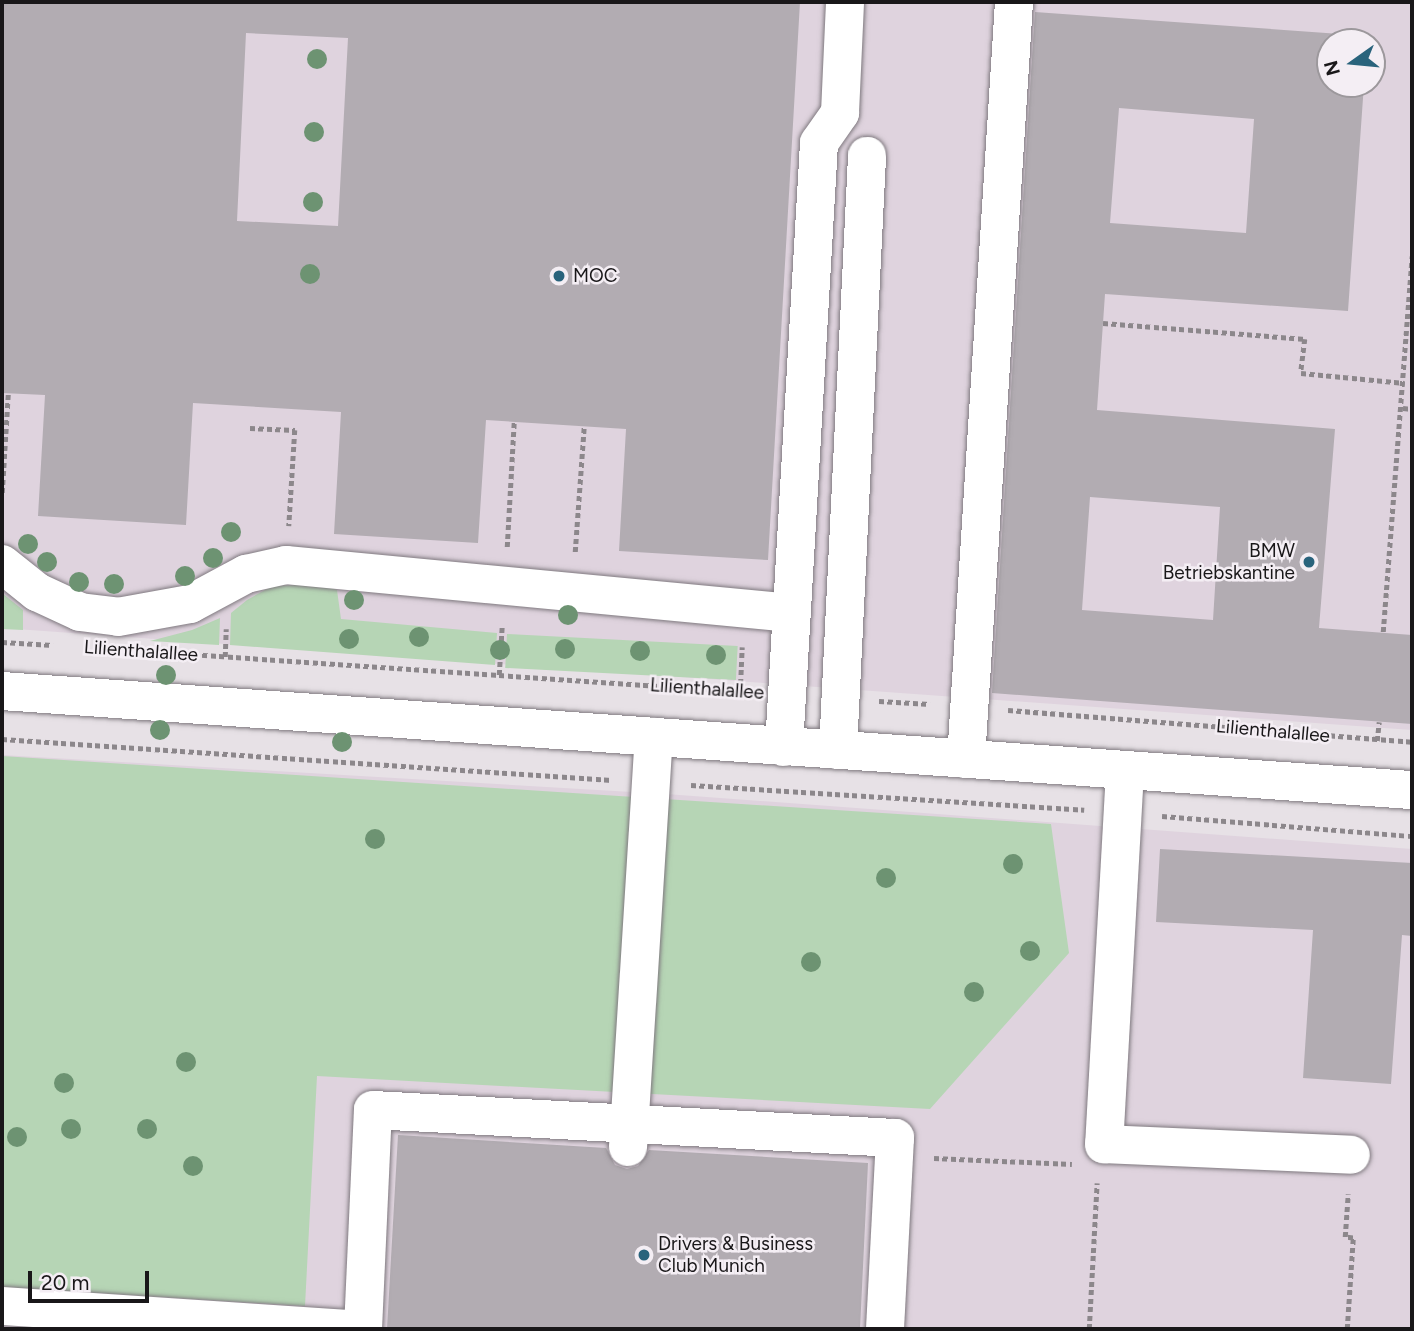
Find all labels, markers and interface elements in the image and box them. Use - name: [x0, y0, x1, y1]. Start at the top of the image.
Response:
- north arrow: [1316, 28, 1386, 98]
- text: N: [1319, 58, 1345, 78]
- place label: MOC: [573, 265, 618, 287]
- marker: MOC: [551, 268, 567, 284]
- place label: BMW Betriebskantine: [1163, 540, 1295, 584]
- marker: BMW Betriebskantine: [1301, 554, 1317, 570]
- street label: Lilienthalallee: [83, 636, 199, 666]
- street label: Lilienthalallee: [649, 674, 765, 704]
- street label: Lilienthalallee: [1215, 715, 1331, 747]
- place label: Drivers & Business Club Munich: [658, 1233, 813, 1277]
- marker: Drivers & Business Club Munich: [636, 1247, 652, 1263]
- scale bar: [32, 1258, 152, 1302]
- text: 20 m: [41, 1270, 89, 1295]

